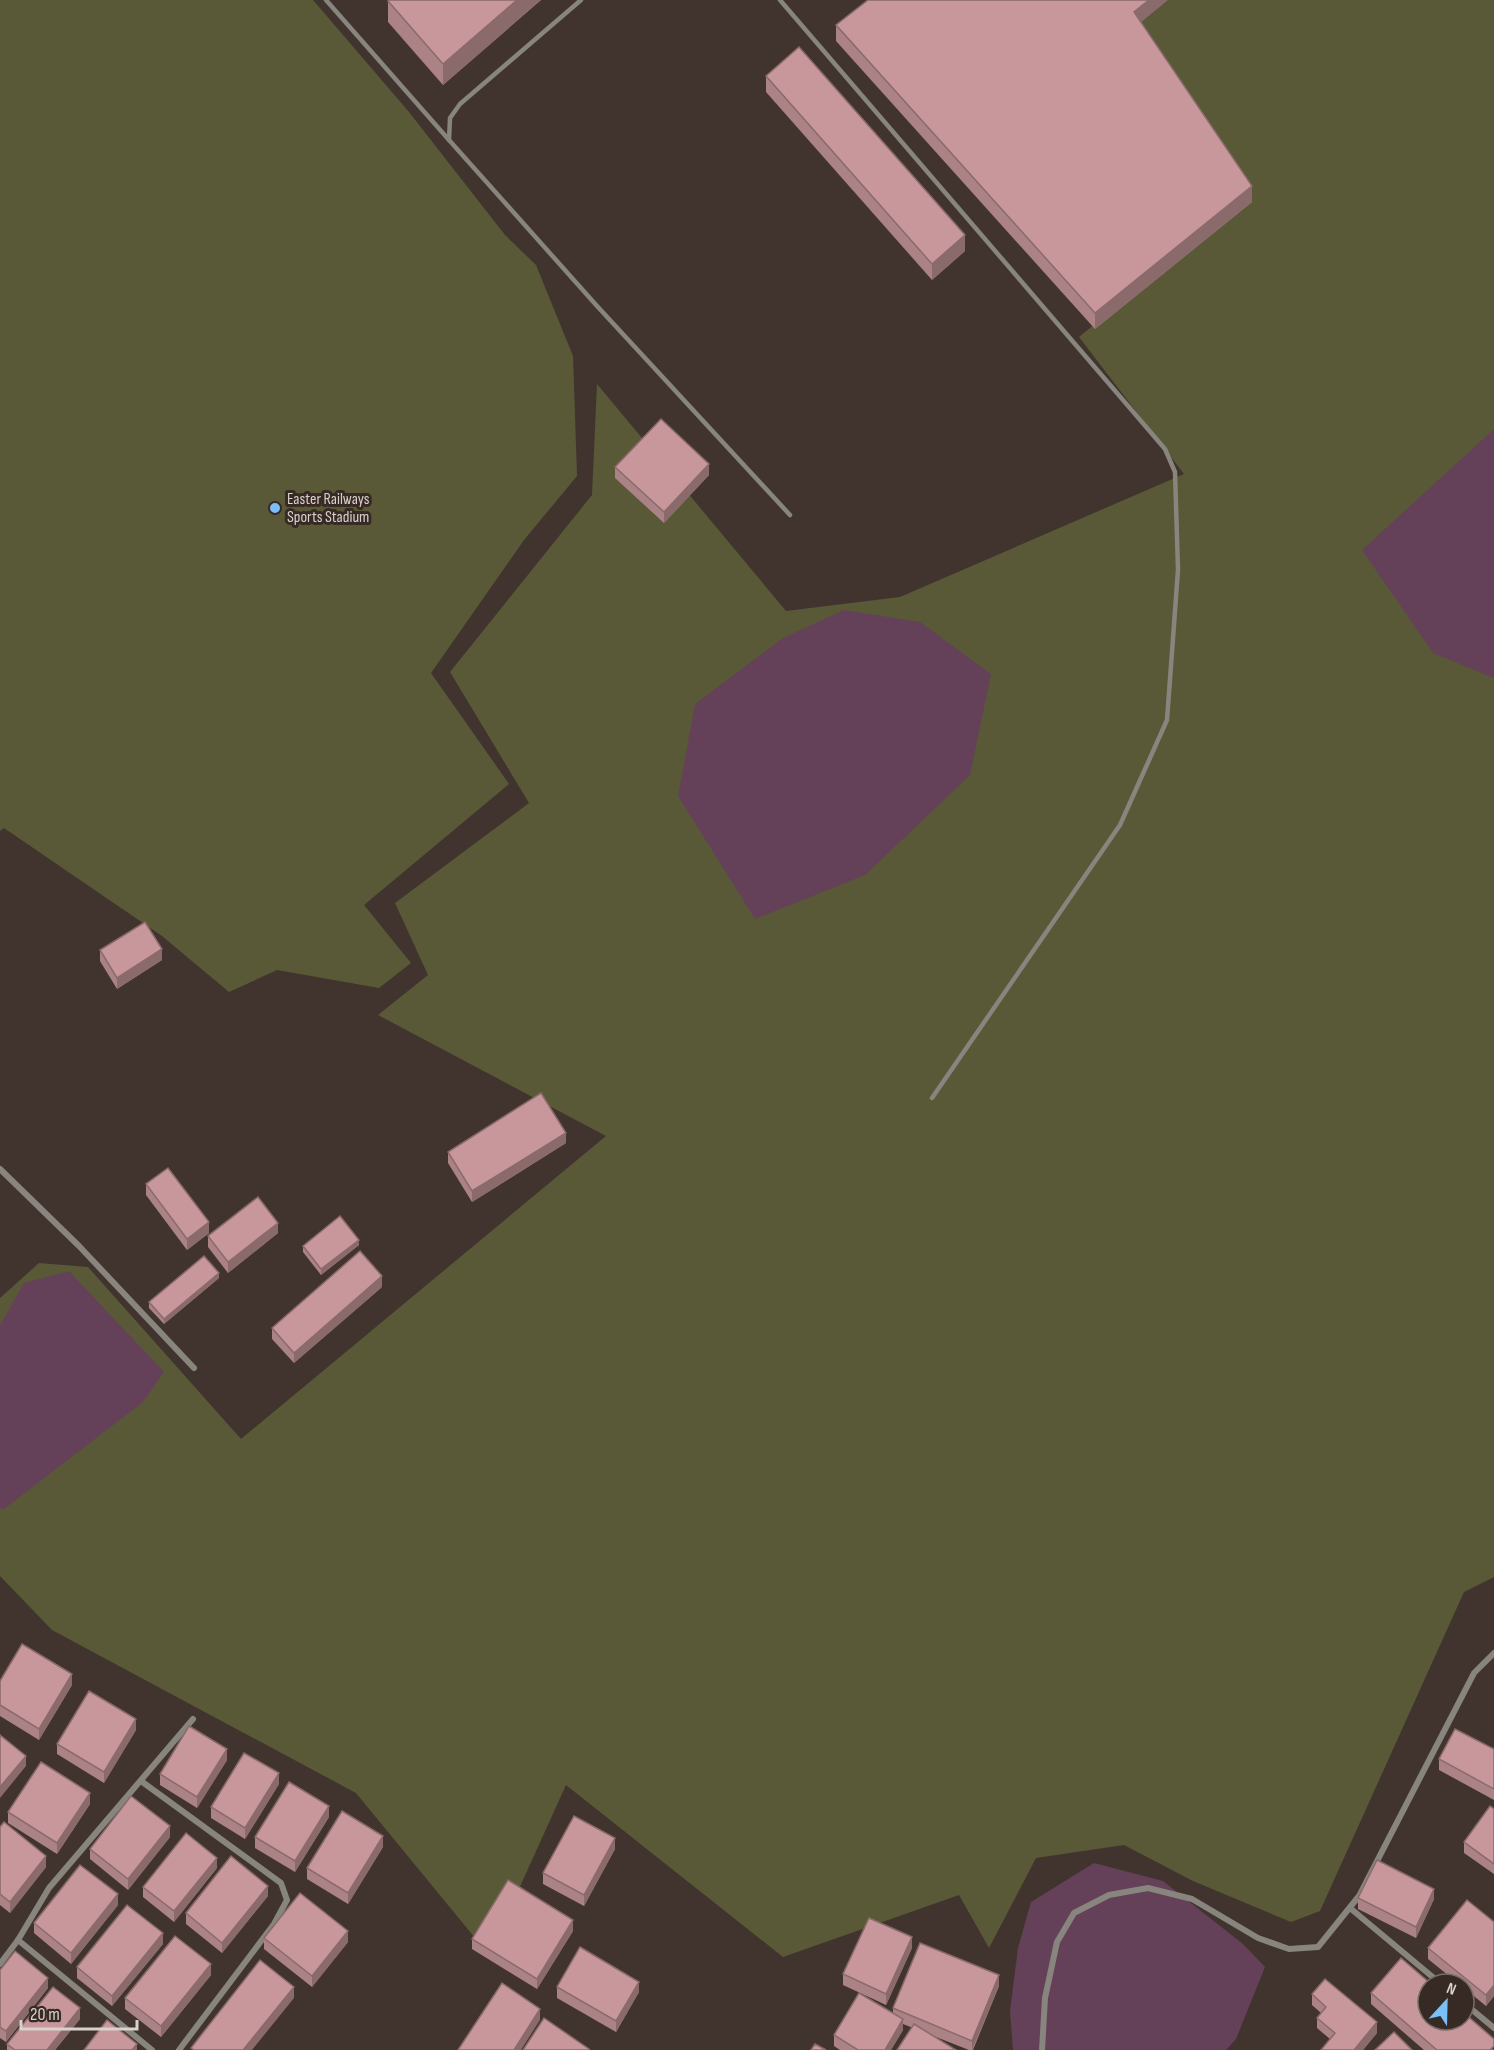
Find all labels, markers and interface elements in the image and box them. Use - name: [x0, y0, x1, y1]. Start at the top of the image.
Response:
- place label: Easter Railways Sports Stadium: [287, 490, 370, 527]
- marker: Easter Railways Sports Stadium: [268, 501, 282, 515]
- north arrow: [1416, 1972, 1476, 2032]
- text: N: [1444, 1979, 1459, 2000]
- scale bar: [21, 1993, 136, 2031]
- text: 20 m: [30, 2004, 60, 2025]

